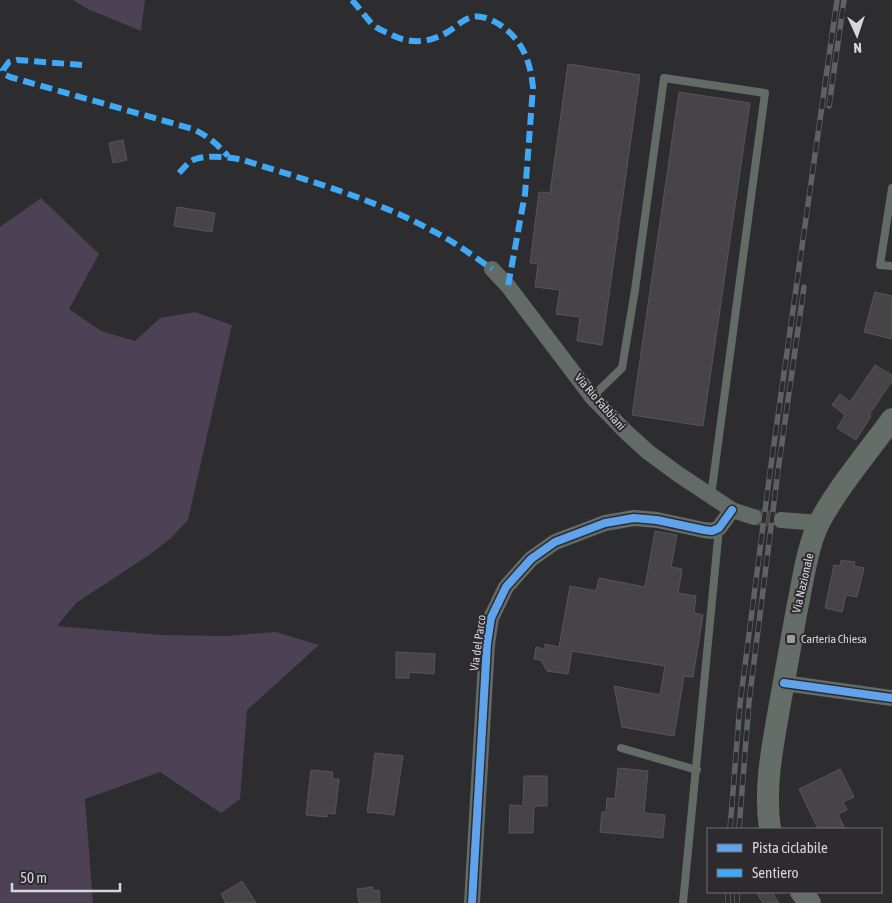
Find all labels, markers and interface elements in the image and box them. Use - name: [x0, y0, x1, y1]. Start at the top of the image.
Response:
- north arrow: [832, 10, 882, 60]
- text: N: [853, 40, 862, 56]
- street label: Via Rio Fabbiani: [572, 371, 628, 433]
- street label: Via Nazionale: [789, 552, 817, 614]
- street label: Via del Parco: [467, 614, 489, 672]
- place label: Carteria Chiesa: [801, 632, 867, 646]
- marker: Carteria Chiesa: [785, 633, 797, 645]
- legend: [707, 828, 882, 893]
- text: Pista ciclabile: [752, 839, 828, 856]
- scale bar: [12, 860, 120, 892]
- text: Sentiero: [752, 864, 798, 881]
- text: 50 m: [20, 869, 47, 886]

